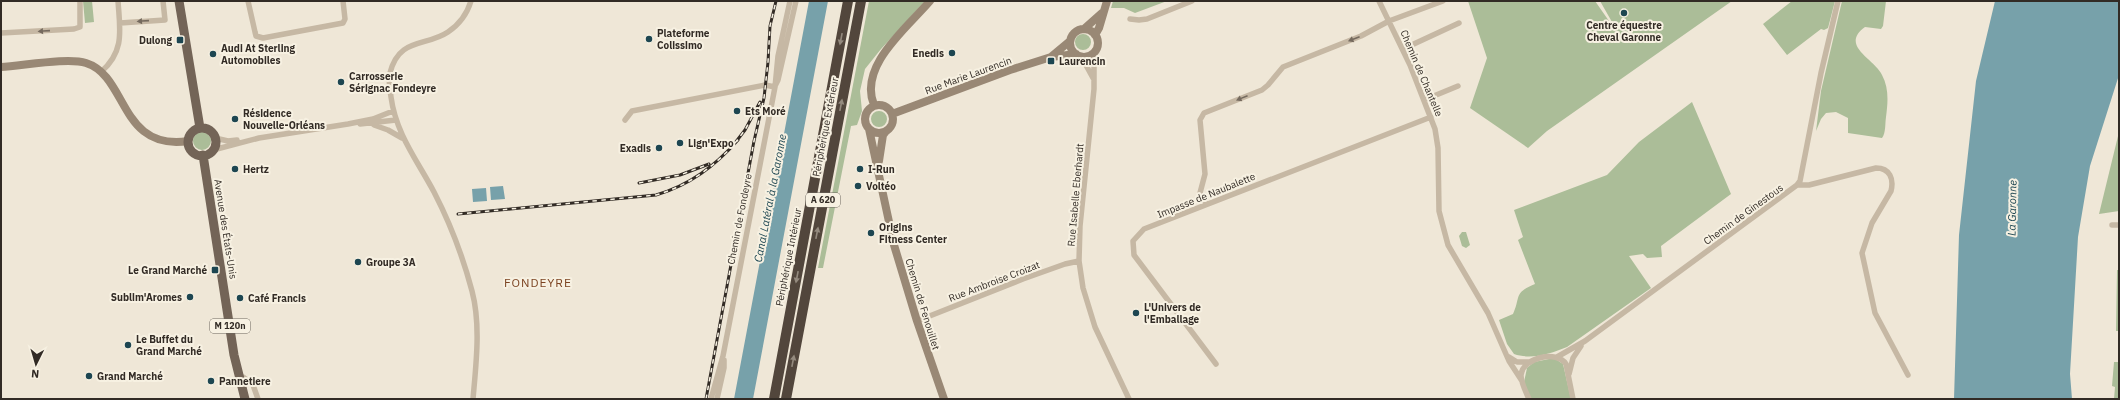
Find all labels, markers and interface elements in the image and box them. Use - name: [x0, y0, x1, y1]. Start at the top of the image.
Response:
- marker: Centre équestre Cheval Garonne: [1619, 8, 1629, 18]
- one-way arrow: [137, 18, 149, 25]
- place label: Centre équestre Cheval Garonne: [1586, 19, 1662, 44]
- one-way arrow: [38, 27, 50, 34]
- place label: Plateforme Colissimo: [657, 27, 710, 52]
- street label: Chemin de Chantelle: [1397, 28, 1446, 119]
- one-way arrow: [838, 33, 844, 45]
- place label: Dulong: [139, 34, 172, 47]
- marker: Plateforme Colissimo: [644, 34, 654, 44]
- marker: Dulong: [175, 35, 185, 45]
- one-way arrow: [1348, 36, 1360, 42]
- place label: Audi At Sterling Automobiles: [221, 42, 295, 67]
- place label: Enedis: [912, 47, 944, 60]
- marker: Enedis: [947, 48, 957, 58]
- marker: Audi At Sterling Automobiles: [208, 49, 218, 59]
- street label: Rue Marie Laurencin: [923, 54, 1013, 97]
- place label: Laurencin: [1059, 55, 1106, 68]
- marker: Laurencin: [1046, 56, 1056, 66]
- place label: Carrosserie Sérignac Fondeyre: [349, 70, 437, 95]
- street label: Périphérique Extérieur: [809, 76, 842, 178]
- marker: Carrosserie Sérignac Fondeyre: [336, 77, 346, 87]
- one-way arrow: [1235, 95, 1247, 101]
- one-way arrow: [838, 99, 844, 111]
- place label: Ets Moré: [745, 105, 786, 118]
- marker: Ets Moré: [732, 106, 742, 116]
- place label: Résidence Nouvelle-Orléans: [243, 107, 325, 132]
- marker: Résidence Nouvelle-Orléans: [230, 114, 240, 124]
- water label: Canal Latéral à la Garonne: [751, 132, 789, 263]
- place label: Lign'Expo: [688, 137, 734, 150]
- marker: Lign'Expo: [675, 138, 685, 148]
- place label: Exadis: [620, 142, 651, 155]
- street label: Rue Isabelle Eberhardt: [1065, 142, 1087, 247]
- marker: Exadis: [654, 143, 664, 153]
- place label: Hertz: [243, 163, 269, 176]
- place label: I-Run: [868, 163, 895, 176]
- marker: Hertz: [230, 164, 240, 174]
- marker: I-Run: [855, 164, 865, 174]
- street label: Impasse de Naubalette: [1155, 170, 1258, 221]
- street label: Chemin de Fondeyre: [724, 172, 755, 266]
- street label: Avenue des États-Unis: [211, 178, 240, 280]
- place label: Voltéo: [866, 180, 896, 193]
- water label: La Garonne: [2005, 180, 2019, 236]
- marker: Voltéo: [853, 181, 863, 191]
- street label: Chemin de Ginestous: [1701, 181, 1786, 248]
- road number: A 620: [806, 193, 840, 207]
- street label: Périphérique Intérieur: [773, 207, 804, 307]
- place label: Origins Fitness Center: [879, 221, 947, 246]
- one-way arrow: [815, 227, 821, 239]
- marker: Origins Fitness Center: [866, 228, 876, 238]
- place label: Groupe 3A: [366, 256, 416, 269]
- marker: Groupe 3A: [353, 257, 363, 267]
- street label: Chemin de Fenouillet: [902, 257, 943, 352]
- street label: Rue Ambroise Croizat: [947, 258, 1042, 305]
- place label: Le Grand Marché: [128, 264, 207, 277]
- marker: Le Grand Marché: [210, 265, 220, 275]
- one-way arrow: [793, 271, 799, 283]
- district label: FONDEYRE: [504, 275, 572, 290]
- place label: Sublim'Aromes: [111, 291, 182, 304]
- marker: Sublim'Aromes: [185, 292, 195, 302]
- place label: Café Francis: [248, 292, 306, 305]
- marker: Café Francis: [235, 293, 245, 303]
- place label: L'Univers de l'Emballage: [1144, 301, 1201, 326]
- marker: L'Univers de l'Emballage: [1131, 308, 1141, 318]
- road number: M 120n: [210, 319, 250, 333]
- place label: Le Buffet du Grand Marché: [136, 333, 202, 358]
- marker: Le Buffet du Grand Marché: [123, 340, 133, 350]
- north arrow: [16, 344, 56, 384]
- one-way arrow: [791, 355, 797, 367]
- text: N: [31, 367, 40, 381]
- place label: Grand Marché: [97, 370, 163, 383]
- marker: Grand Marché: [84, 371, 94, 381]
- place label: Pannetiere: [219, 375, 271, 388]
- marker: Pannetiere: [206, 376, 216, 386]

